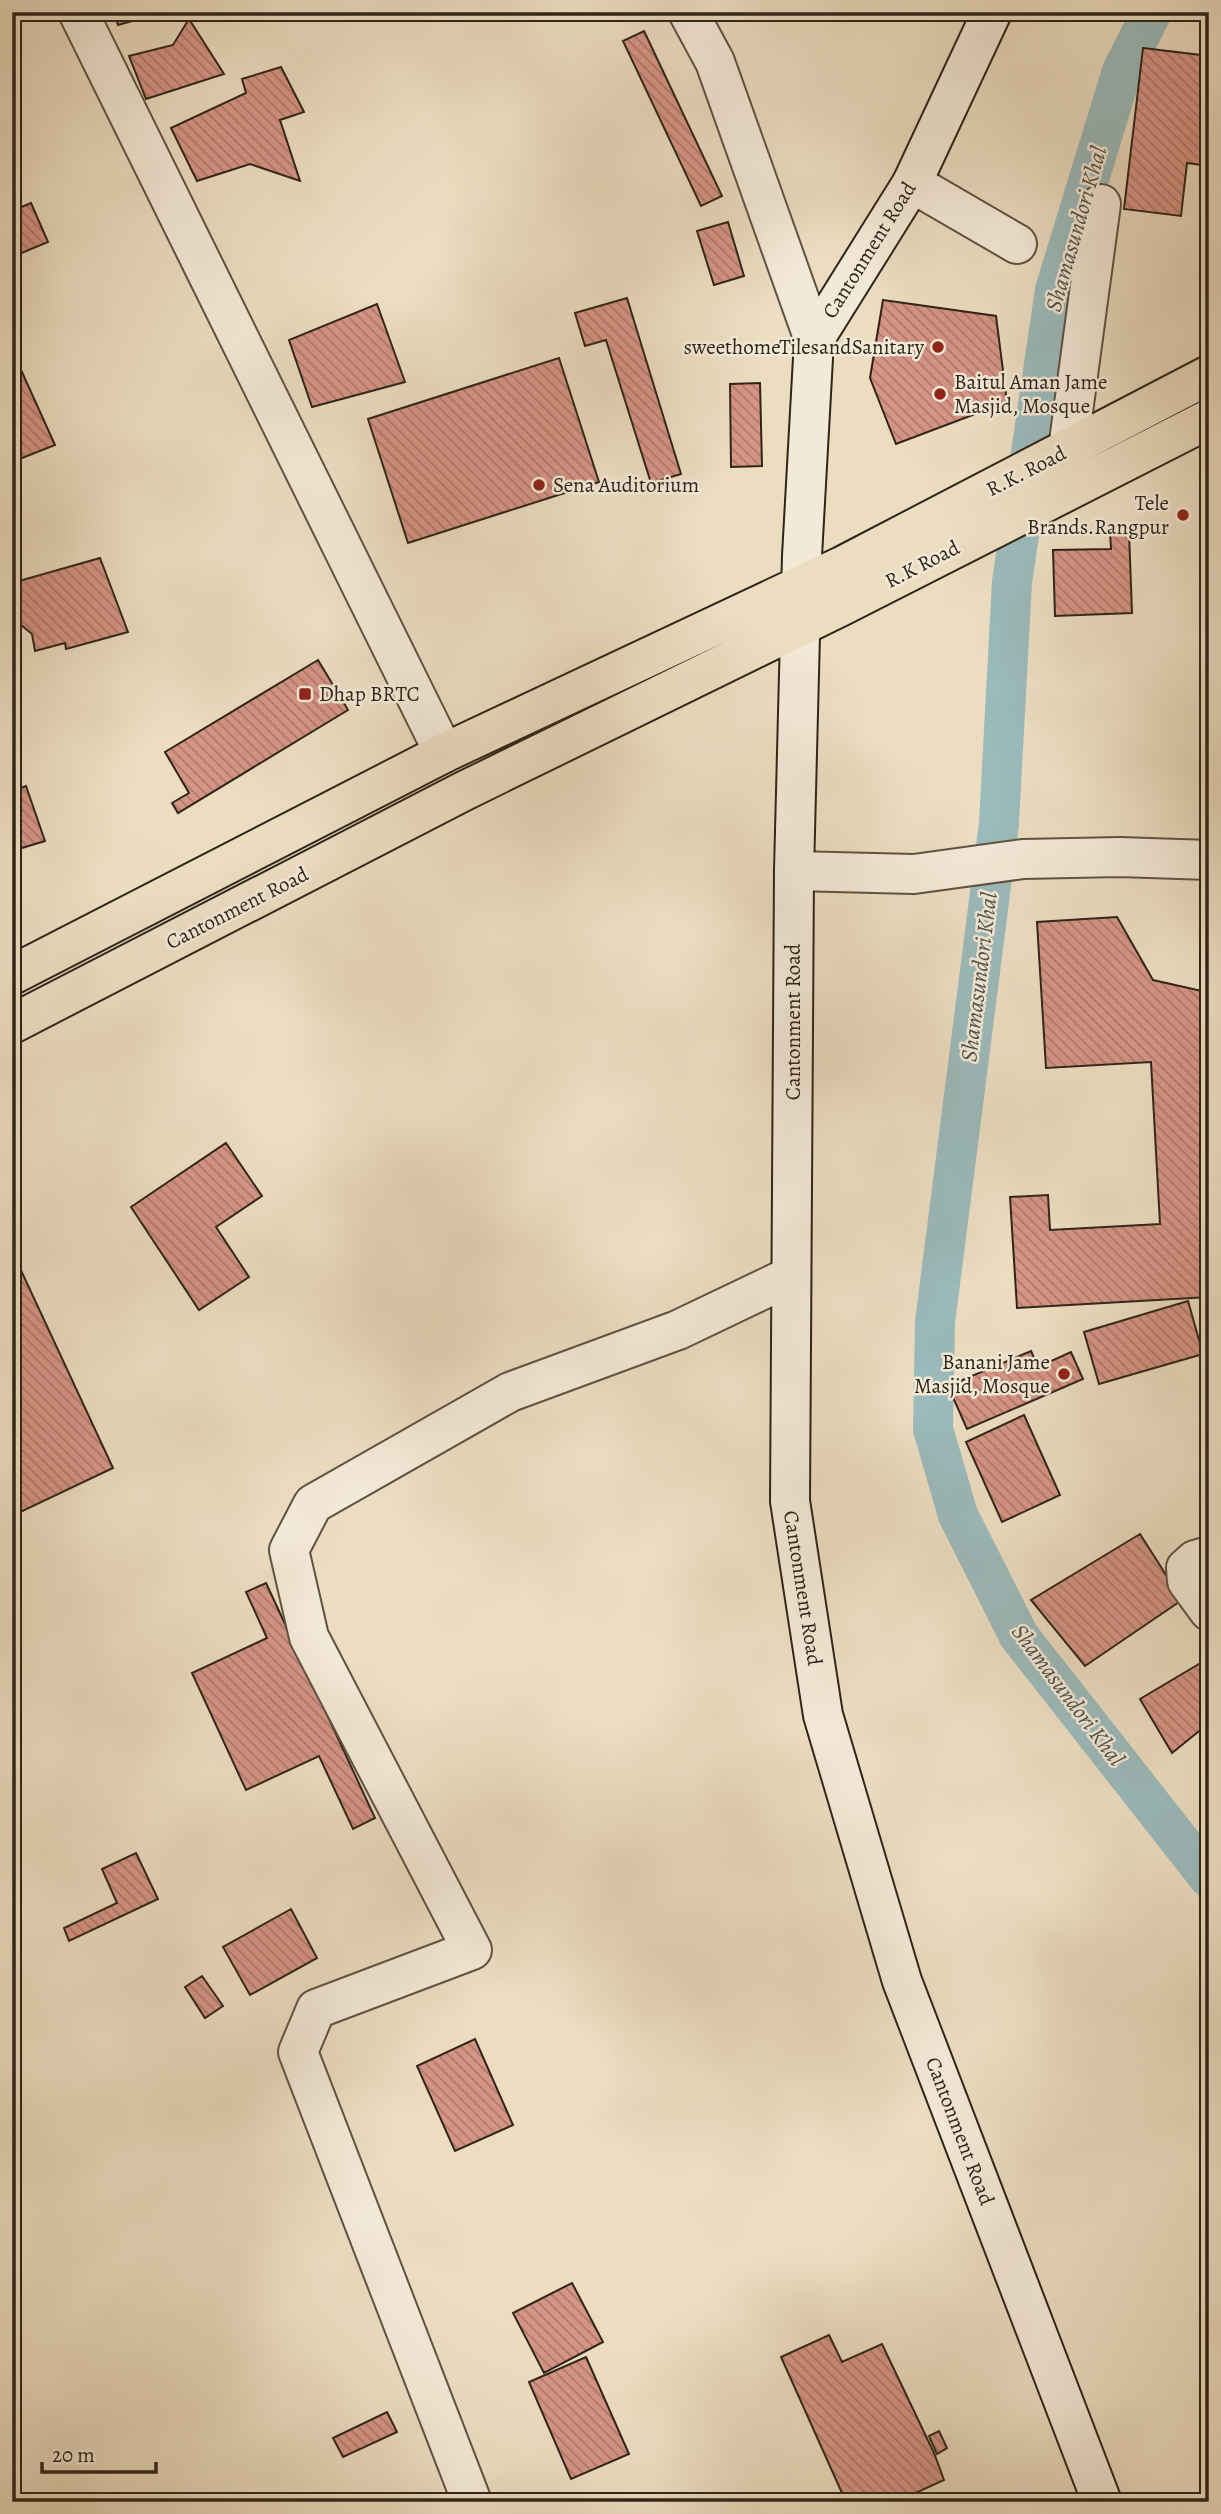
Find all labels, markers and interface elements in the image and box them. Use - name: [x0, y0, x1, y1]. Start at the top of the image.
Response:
- water label: Shamasundori Khal: [1038, 142, 1114, 315]
- street label: Cantonment Road: [816, 176, 923, 324]
- place label: sweethomeTilesandSanitary: [683, 333, 925, 361]
- marker: sweethomeTilesandSanitary: [930, 339, 946, 355]
- place label: Baitul Aman Jame Masjid, Mosque: [954, 368, 1108, 420]
- marker: Baitul Aman Jame Masjid, Mosque: [932, 386, 948, 402]
- street label: R.K. Road: [981, 439, 1071, 503]
- place label: Sena Auditorium: [553, 471, 699, 499]
- marker: Sena Auditorium: [531, 477, 547, 493]
- place label: Tele Brands.Rangpur: [1027, 489, 1169, 541]
- marker: Tele Brands.Rangpur: [1175, 507, 1191, 523]
- street label: R.K Road: [880, 533, 965, 595]
- place label: Dhap BRTC: [319, 680, 420, 708]
- marker: Dhap BRTC: [297, 686, 313, 702]
- street label: Cantonment Road: [161, 860, 314, 956]
- water label: Shamasundori Khal: [953, 890, 1005, 1064]
- street label: Cantonment Road: [779, 943, 807, 1100]
- place label: Banani Jame Masjid, Mosque: [914, 1348, 1050, 1400]
- marker: Banani Jame Masjid, Mosque: [1056, 1366, 1072, 1382]
- street label: Cantonment Road: [777, 1509, 829, 1668]
- water label: Shamasundori Khal: [1004, 1618, 1132, 1773]
- street label: Cantonment Road: [919, 2053, 1001, 2210]
- scale bar: [42, 2430, 156, 2474]
- text: 20 m: [52, 2441, 95, 2469]

